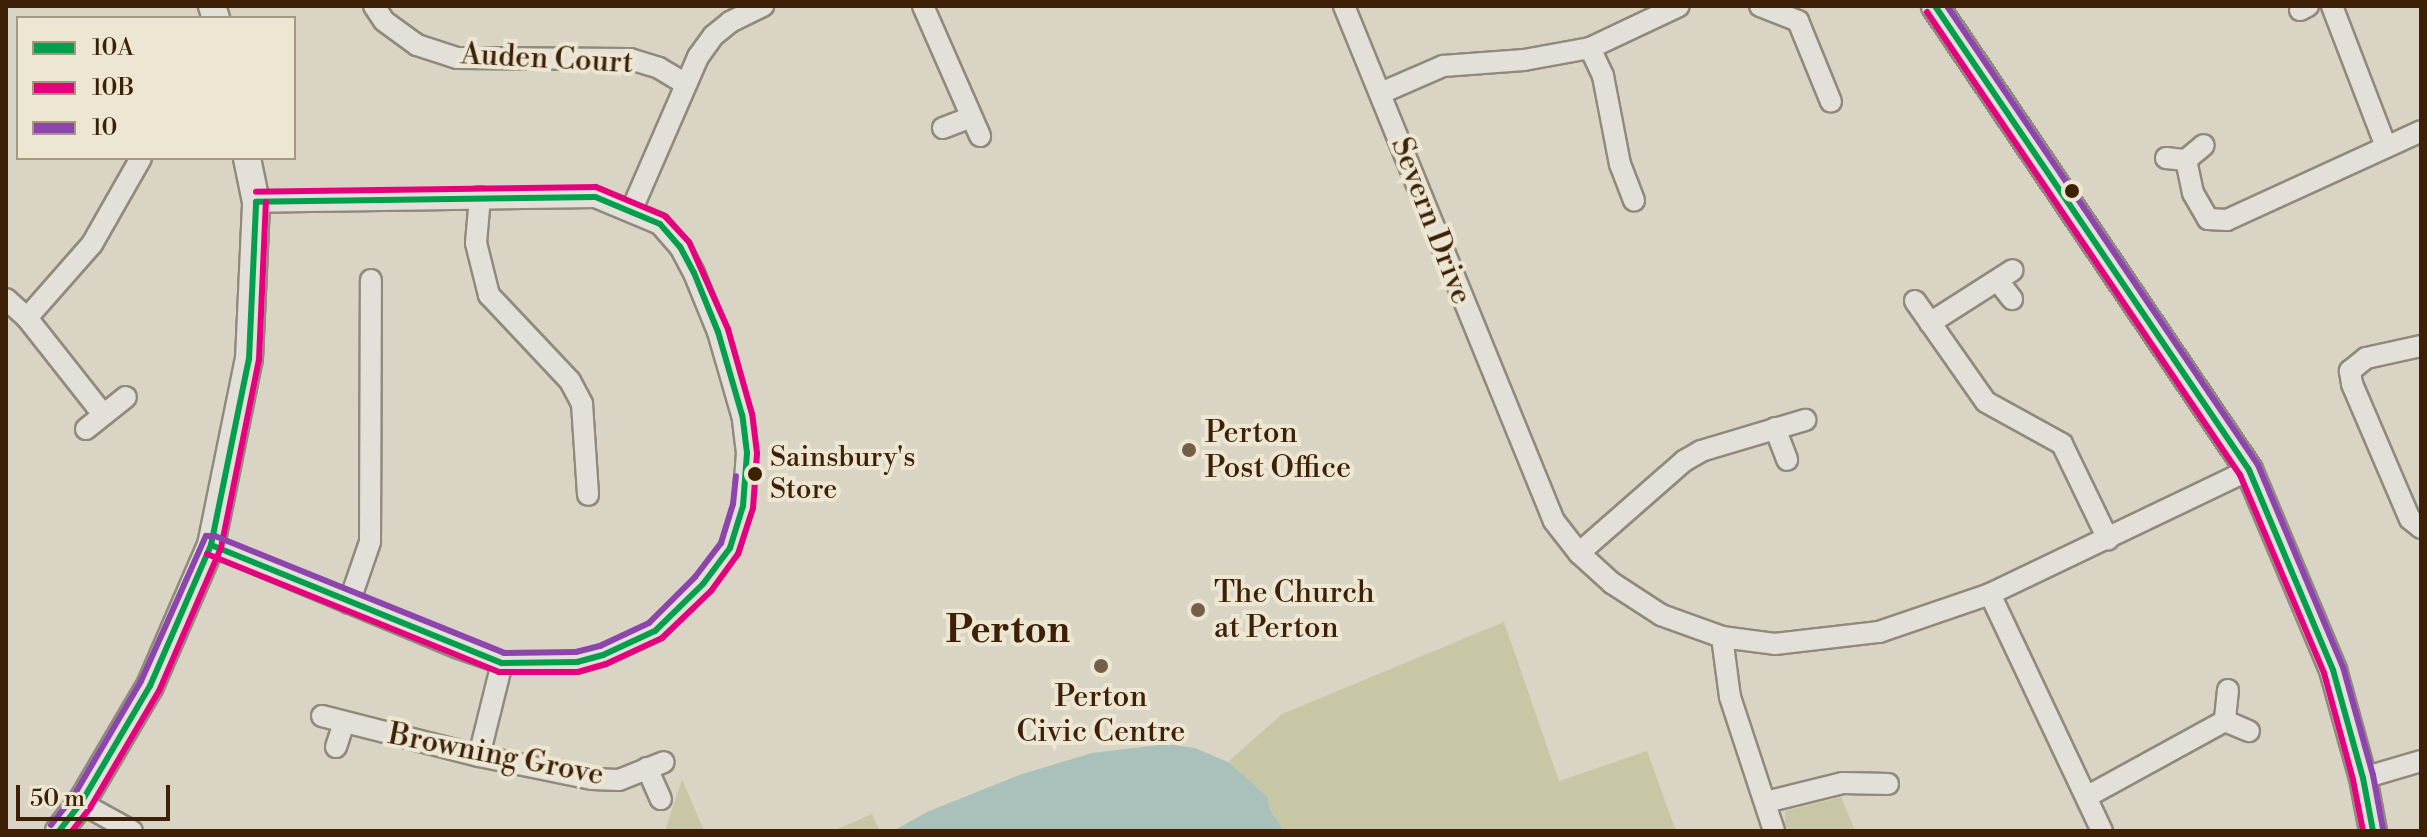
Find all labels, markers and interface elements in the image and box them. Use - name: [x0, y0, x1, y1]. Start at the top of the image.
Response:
- legend: [16, 16, 296, 160]
- text: 10A: [92, 33, 134, 63]
- street label: Auden Court: [460, 37, 634, 81]
- text: 10B: [92, 73, 134, 103]
- text: 10: [92, 113, 118, 143]
- street label: Severn Drive: [1383, 133, 1479, 309]
- unlabelled marker: [2064, 183, 2080, 199]
- place label: Perton Post Office: [1205, 415, 1351, 486]
- place label: Sainsbury's Store: [770, 441, 916, 507]
- marker: Perton Post Office: [1180, 441, 1198, 459]
- marker: Sainsbury's Store: [747, 466, 763, 482]
- place label: The Church at Perton: [1214, 575, 1375, 646]
- marker: The Church at Perton: [1189, 601, 1207, 619]
- district label: Perton: [946, 608, 1070, 654]
- marker: Perton Civic Centre: [1092, 657, 1110, 675]
- place label: Perton Civic Centre: [1017, 679, 1185, 750]
- street label: Browning Grove: [385, 716, 607, 794]
- scale bar: [20, 769, 174, 819]
- text: 50 m: [30, 784, 85, 814]

